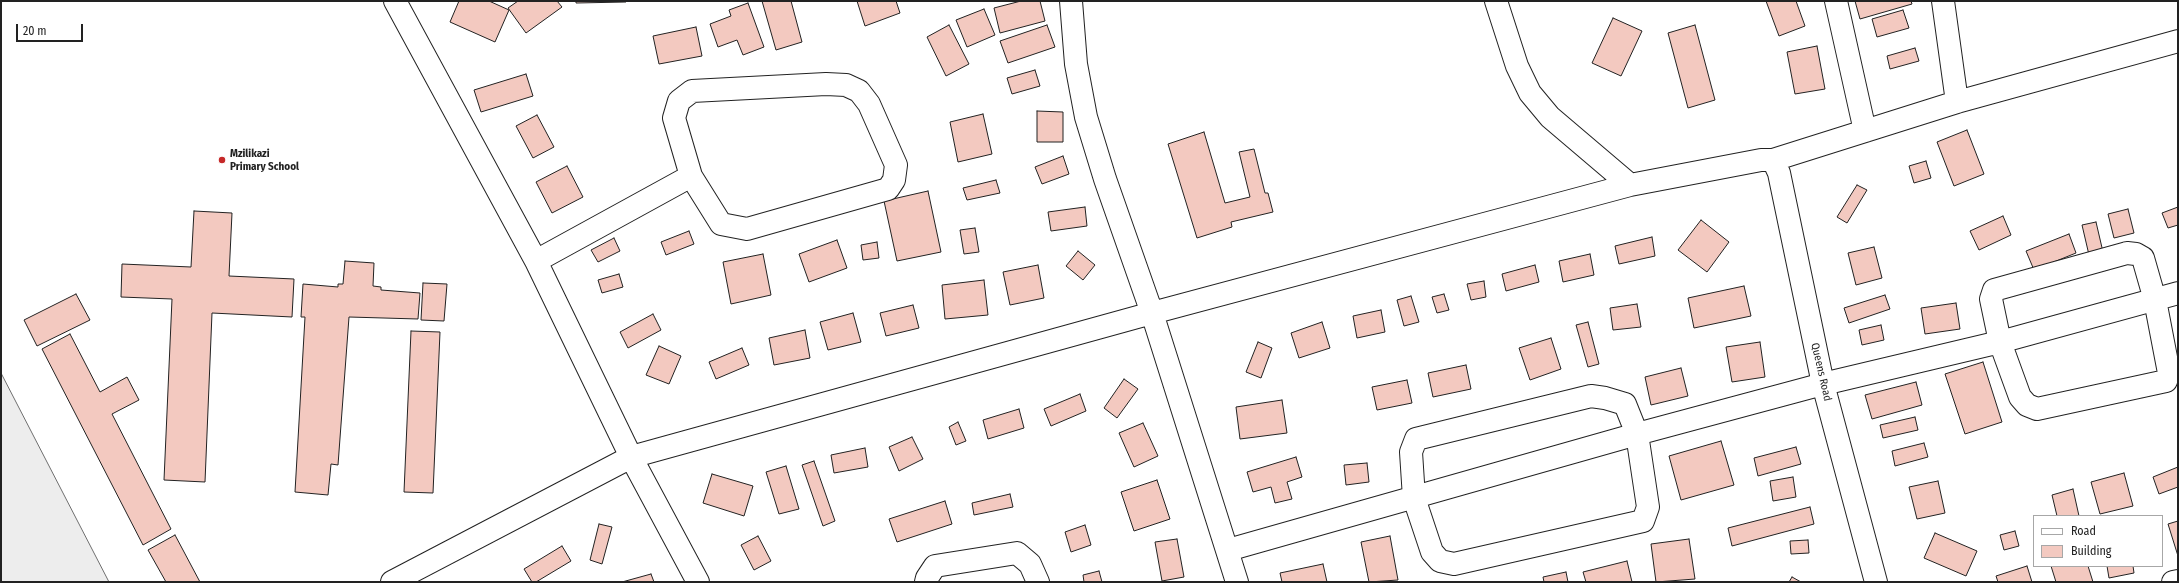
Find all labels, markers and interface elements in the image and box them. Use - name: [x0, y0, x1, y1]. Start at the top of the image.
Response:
- scale bar: [18, 16, 85, 42]
- text: 20 m: [23, 24, 47, 38]
- place label: Mzilikazi Primary School: [230, 147, 299, 173]
- marker: Mzilikazi Primary School: [217, 155, 227, 165]
- street label: Queens Road: [1808, 342, 1834, 402]
- legend: [2033, 515, 2163, 567]
- text: Road: [2071, 524, 2096, 538]
- text: Building: [2071, 544, 2111, 558]

